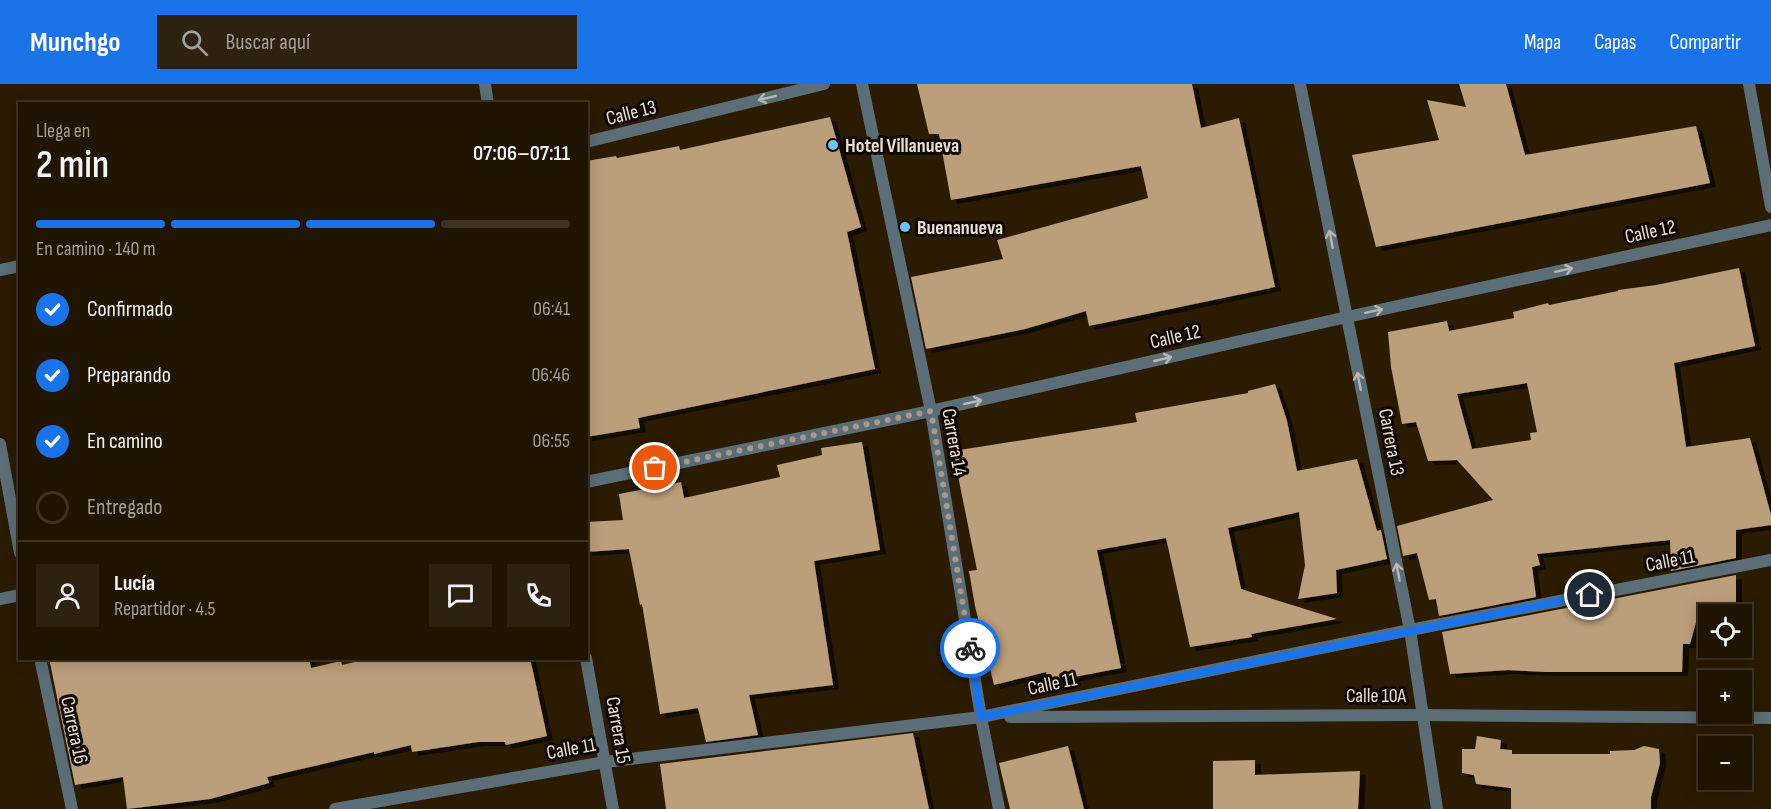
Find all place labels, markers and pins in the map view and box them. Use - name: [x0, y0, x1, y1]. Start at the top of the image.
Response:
- place label: Hotel Villanueva: [845, 134, 959, 158]
- marker: Hotel Villanueva: [826, 138, 840, 152]
- place label: Buenanueva: [917, 216, 1003, 240]
- marker: Buenanueva: [898, 220, 912, 234]
- pin: [629, 442, 680, 493]
- pin: [1564, 569, 1615, 620]

